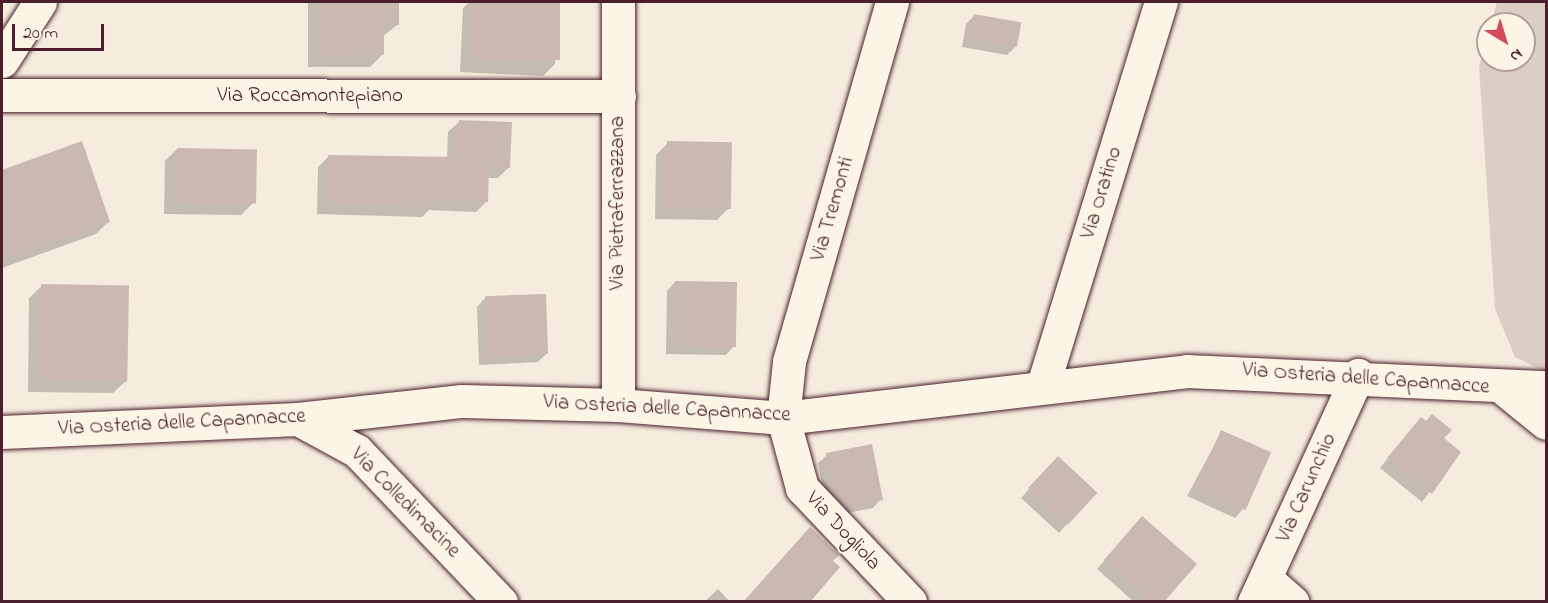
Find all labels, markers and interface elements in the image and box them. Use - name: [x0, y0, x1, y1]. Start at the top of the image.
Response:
- scale bar: [15, 12, 106, 50]
- north arrow: [1476, 12, 1536, 72]
- text: 20 m: [23, 21, 58, 47]
- text: N: [1504, 42, 1527, 67]
- street label: Via Roccamontepiano: [217, 83, 403, 109]
- street label: Via Pietraferrazzana: [605, 116, 631, 290]
- street label: Via Oratino: [1076, 144, 1128, 242]
- street label: Via Tremonti: [806, 154, 860, 264]
- street label: Via Osteria delle Capannacce: [1242, 358, 1490, 400]
- street label: Via Osteria delle Capannacce: [543, 390, 791, 428]
- street label: Via Osteria delle Capannacce: [58, 404, 306, 442]
- street label: Via Carunchio: [1272, 429, 1342, 547]
- street label: Via Colledimacine: [345, 443, 465, 563]
- street label: Via Dogliola: [800, 486, 886, 576]

